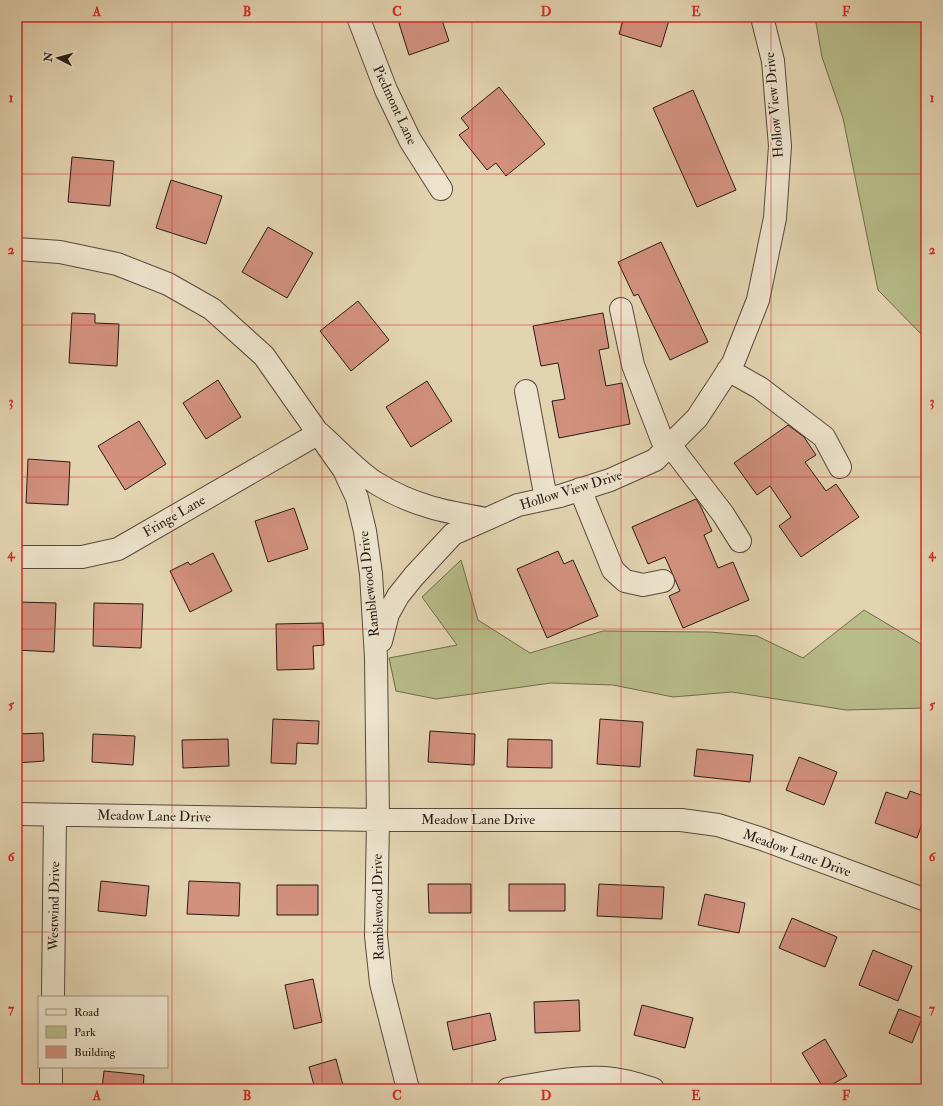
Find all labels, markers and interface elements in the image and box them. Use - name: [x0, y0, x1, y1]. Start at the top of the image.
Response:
- text: A: [92, 4, 102, 20]
- text: B: [243, 4, 251, 20]
- text: C: [392, 4, 402, 20]
- text: D: [541, 4, 552, 20]
- text: E: [691, 4, 701, 20]
- text: F: [842, 4, 851, 20]
- north arrow: [38, 38, 78, 78]
- text: N: [41, 50, 56, 64]
- street label: Hollow View Drive: [761, 51, 787, 159]
- street label: Piedmont Lane: [369, 63, 421, 148]
- text: 1: [9, 90, 14, 106]
- text: 1: [930, 90, 935, 106]
- text: 2: [8, 242, 15, 258]
- text: 2: [929, 242, 936, 258]
- text: 3: [9, 394, 14, 410]
- text: 3: [930, 394, 935, 410]
- street label: Hollow View Drive: [518, 466, 624, 514]
- street label: Fringe Lane: [140, 491, 208, 541]
- street label: Ramblewood Drive: [355, 530, 383, 638]
- text: 4: [6, 546, 15, 562]
- text: 4: [927, 546, 936, 562]
- text: 5: [8, 697, 14, 713]
- text: 5: [929, 697, 935, 713]
- street label: Meadow Lane Drive: [97, 807, 211, 825]
- street label: Meadow Lane Drive: [421, 811, 535, 828]
- street label: Meadow Lane Drive: [741, 826, 854, 881]
- text: 6: [8, 849, 16, 865]
- text: 6: [929, 849, 937, 865]
- street label: Ramblewood Drive: [369, 853, 387, 960]
- street label: Westwind Drive: [45, 861, 63, 952]
- legend: [38, 996, 168, 1068]
- text: 7: [8, 1001, 15, 1017]
- text: 7: [929, 1001, 936, 1017]
- text: Road: [74, 1005, 99, 1020]
- text: Park: [74, 1025, 96, 1040]
- text: Building: [74, 1045, 117, 1060]
- text: A: [92, 1088, 102, 1104]
- text: B: [243, 1088, 251, 1104]
- text: C: [392, 1088, 402, 1104]
- text: D: [541, 1088, 552, 1104]
- text: E: [691, 1088, 701, 1104]
- text: F: [842, 1088, 851, 1104]

